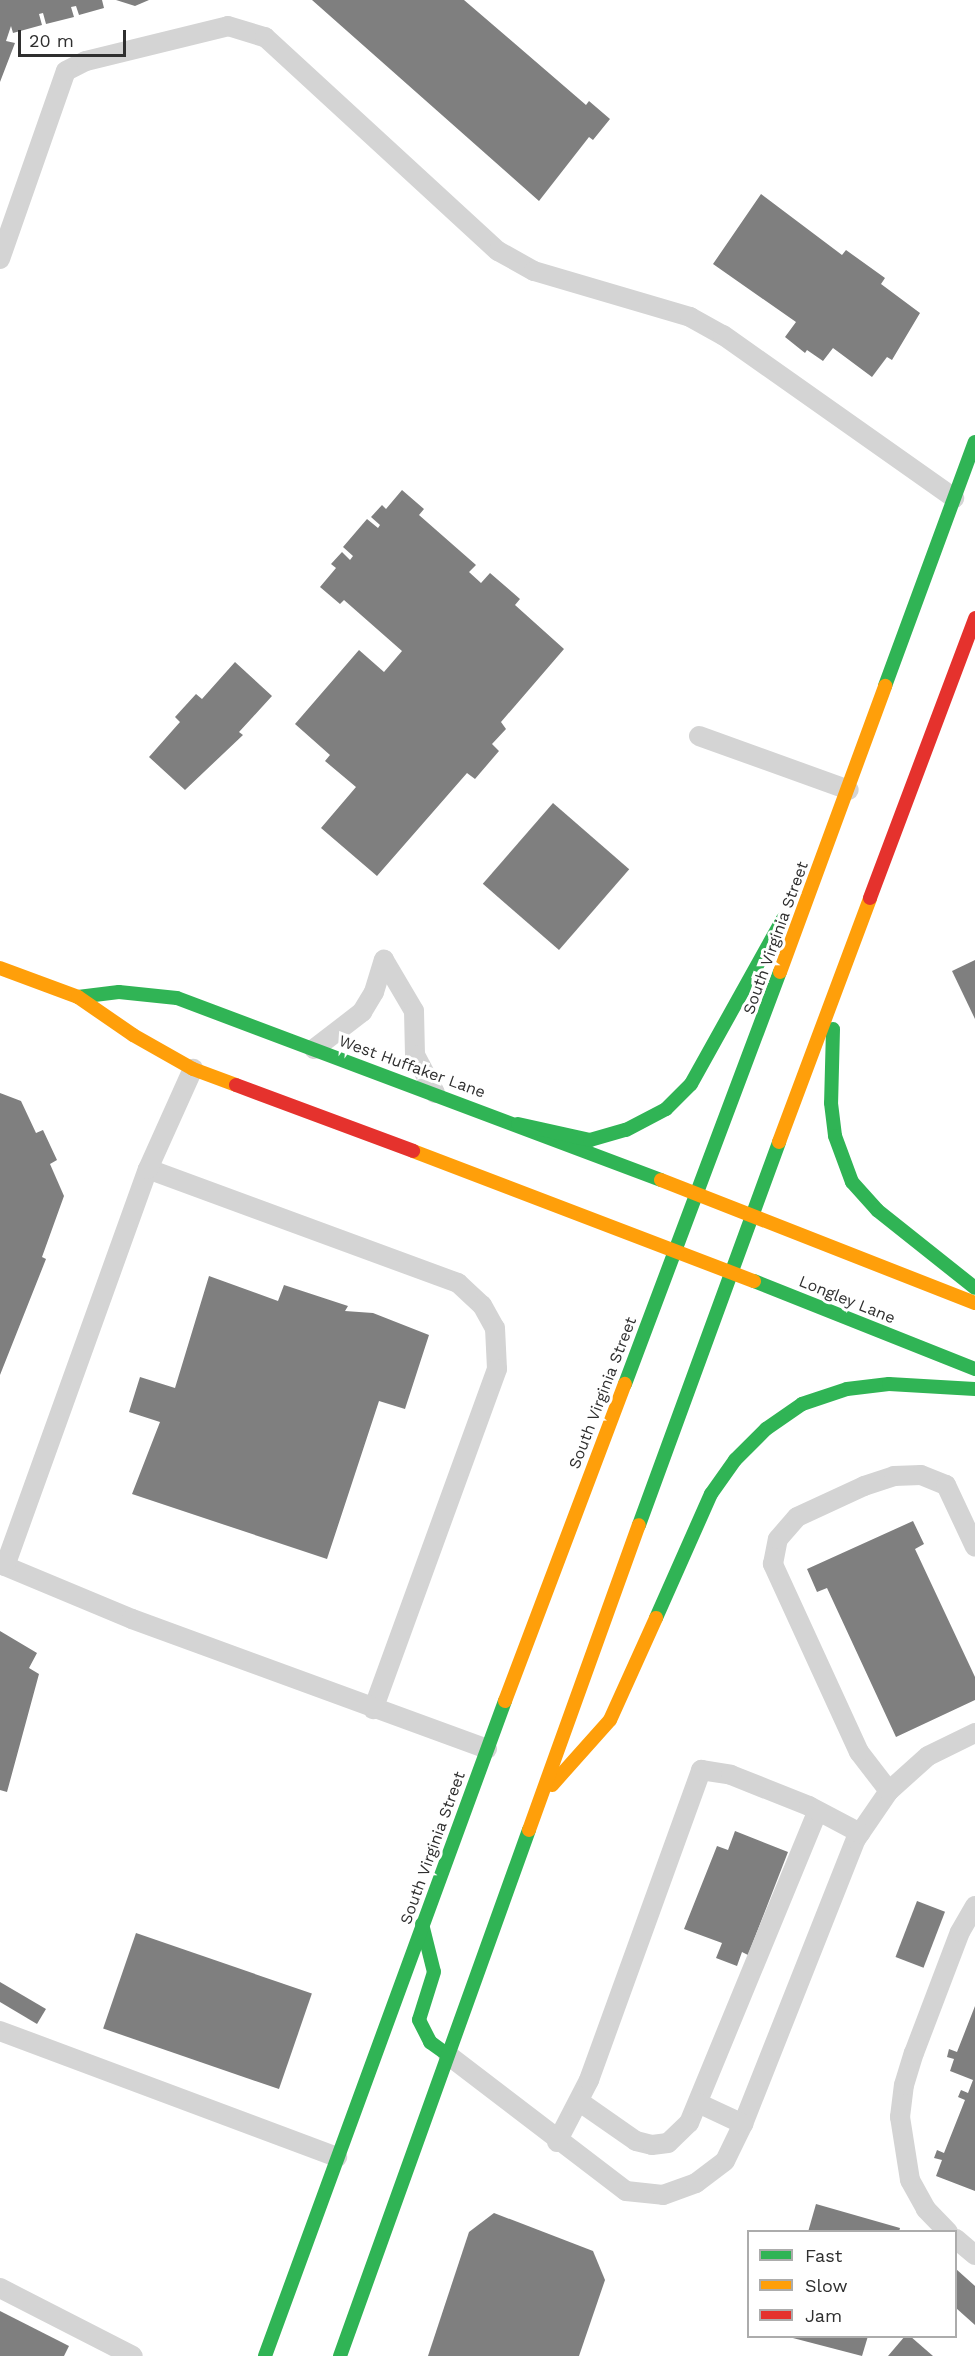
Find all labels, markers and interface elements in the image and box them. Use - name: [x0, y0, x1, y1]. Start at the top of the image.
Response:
- scale bar: [21, 18, 129, 56]
- text: 20 m: [29, 30, 74, 51]
- street label: South Virginia Street: [739, 859, 813, 1017]
- street label: West Huffaker Lane: [336, 1031, 488, 1103]
- street label: Longley Lane: [796, 1272, 898, 1328]
- street label: South Virginia Street: [565, 1314, 641, 1472]
- street label: South Virginia Street: [396, 1769, 470, 1927]
- legend: [747, 2230, 957, 2338]
- text: Fast: [805, 2245, 842, 2266]
- text: Slow: [805, 2275, 848, 2296]
- text: Jam: [805, 2305, 842, 2326]

